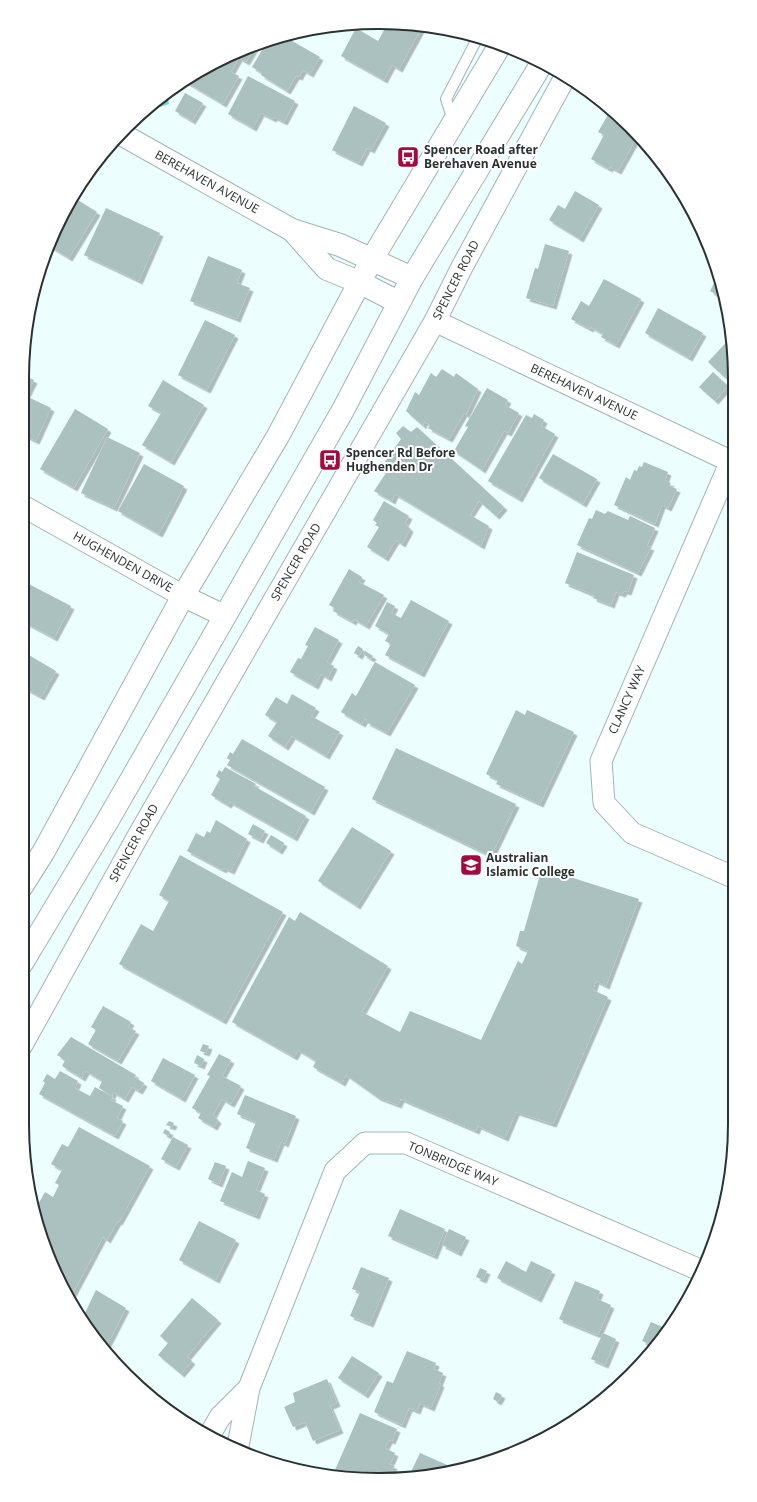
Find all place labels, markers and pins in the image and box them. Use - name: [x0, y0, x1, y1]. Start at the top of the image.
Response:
- place label: Spencer Road after Berehaven Avenue: [424, 141, 539, 172]
- bus stop icon: Spencer Road after Berehaven Avenue: [395, 144, 421, 170]
- place label: Spencer Rd Before Hughenden Dr: [346, 444, 455, 475]
- bus stop icon: Spencer Rd Before Hughenden Dr: [317, 447, 343, 473]
- place label: Australian Islamic College: [486, 849, 575, 880]
- school or university icon: Australian Islamic College: [458, 852, 484, 878]

